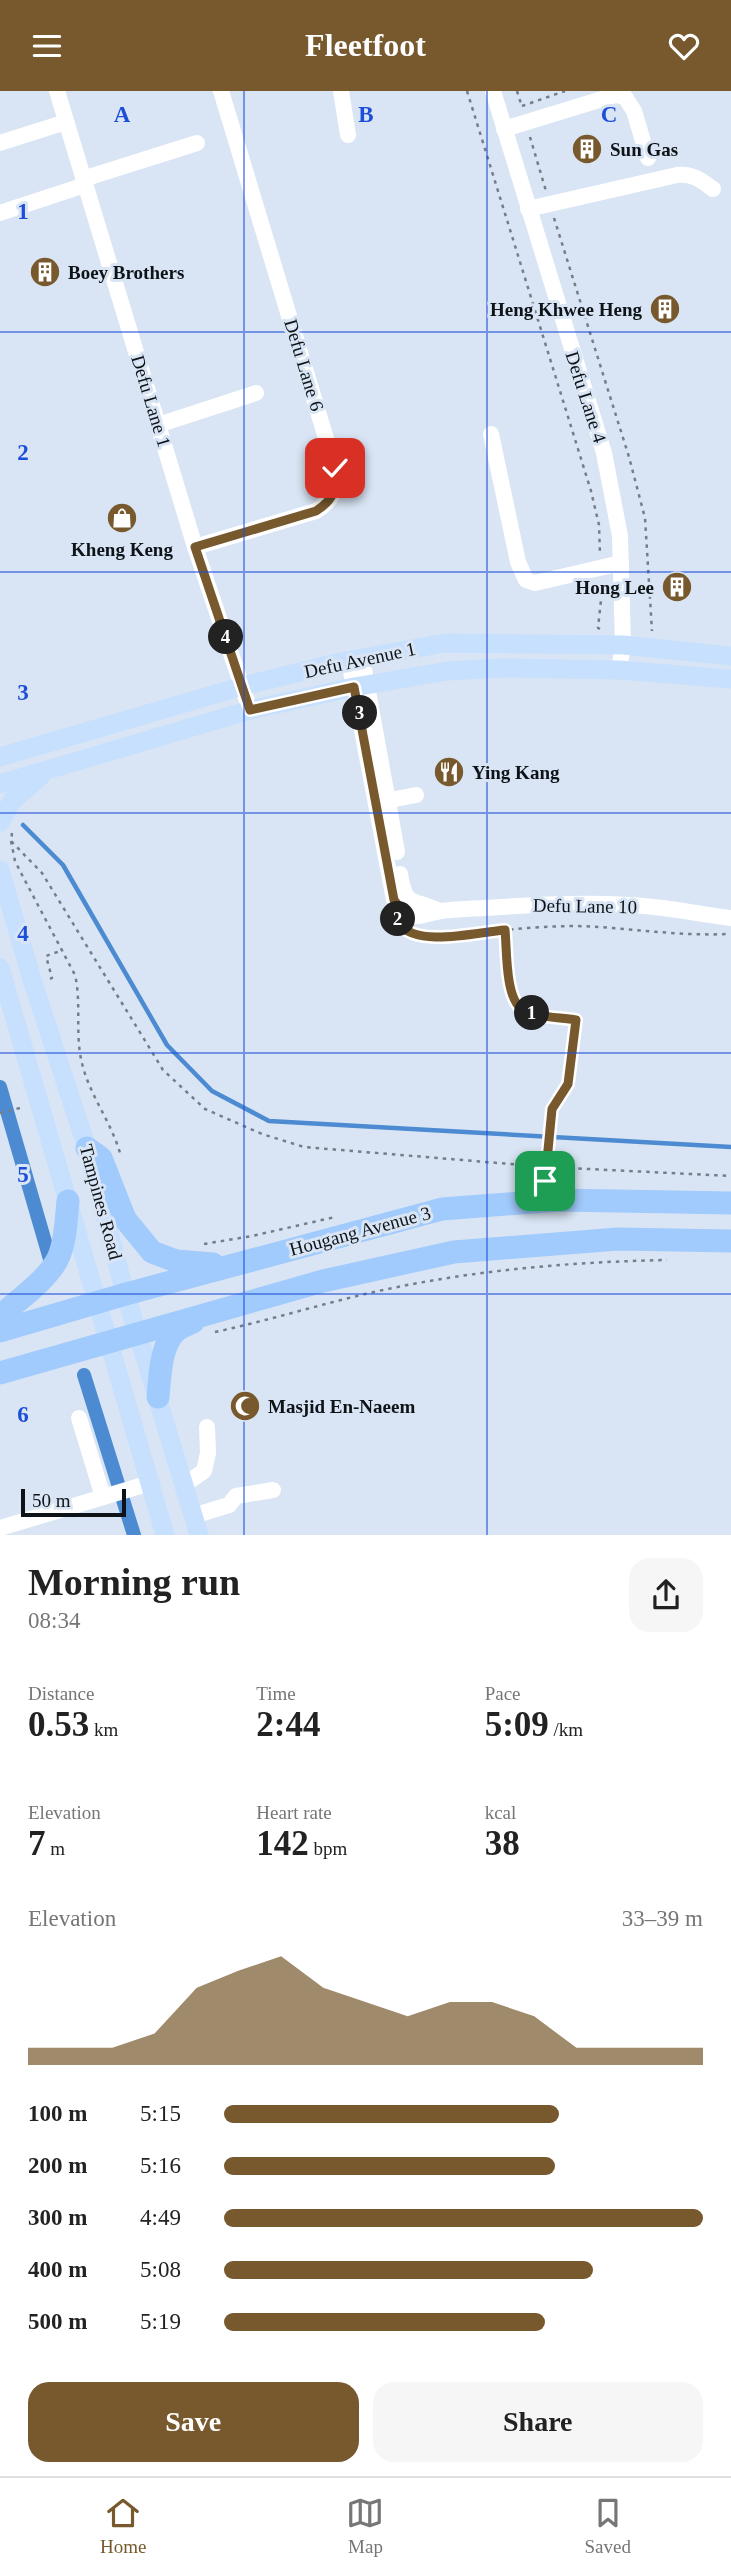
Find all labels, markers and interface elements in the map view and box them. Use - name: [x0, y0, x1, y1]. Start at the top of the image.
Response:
- icon: menu: [28, 27, 66, 65]
- text: Fleetfoot: [305, 27, 426, 63]
- icon: heart: [665, 27, 703, 65]
- text: A: [114, 102, 131, 127]
- text: B: [358, 102, 374, 127]
- text: C: [601, 102, 617, 127]
- building icon: Sun Gas: [570, 132, 604, 166]
- place label: Sun Gas: [610, 139, 678, 160]
- text: 1: [17, 199, 29, 224]
- building icon: Boey Brothers: [28, 255, 62, 289]
- place label: Boey Brothers: [68, 262, 184, 283]
- building icon: Heng Khwee Heng: [648, 292, 682, 326]
- place label: Heng Khwee Heng: [490, 299, 642, 320]
- street label: Defu Lane 6: [280, 317, 328, 413]
- street label: Defu Lane 4: [561, 349, 611, 446]
- street label: Defu Lane 1: [127, 353, 175, 449]
- pin: [305, 438, 365, 498]
- text: 2: [17, 440, 29, 465]
- icon: check: [316, 449, 354, 487]
- shop icon: Kheng Keng: [105, 501, 139, 535]
- place label: Kheng Keng: [71, 539, 173, 560]
- building icon: Hong Lee: [660, 570, 694, 604]
- place label: Hong Lee: [575, 577, 654, 598]
- pin: 4: [208, 619, 244, 655]
- text: 4: [221, 626, 230, 647]
- street label: Defu Avenue 1: [302, 638, 418, 682]
- text: 3: [17, 680, 29, 705]
- pin: 3: [342, 695, 378, 731]
- text: 3: [355, 702, 364, 723]
- restaurant icon: Ying Kang: [432, 755, 466, 789]
- place label: Ying Kang: [472, 762, 560, 783]
- street label: Defu Lane 10: [533, 895, 637, 917]
- pin: 2: [380, 901, 416, 937]
- text: 2: [393, 908, 402, 929]
- text: 4: [17, 921, 29, 946]
- pin: 1: [514, 995, 550, 1031]
- text: 1: [527, 1002, 536, 1023]
- street label: Tampines Road: [76, 1142, 127, 1262]
- pin: [515, 1151, 575, 1211]
- text: 5: [17, 1162, 29, 1187]
- icon: arrive: [526, 1162, 564, 1200]
- street label: Hougang Avenue 3: [287, 1202, 433, 1260]
- mosque icon: Masjid En-Naeem: [228, 1389, 262, 1423]
- place label: Masjid En-Naeem: [268, 1396, 415, 1417]
- text: 6: [17, 1402, 29, 1427]
- scale bar: [21, 1485, 126, 1517]
- text: 50 m: [32, 1490, 71, 1511]
- button: share: [629, 1558, 703, 1632]
- text: Morning run: [28, 1561, 240, 1603]
- text: 08:34: [28, 1608, 80, 1633]
- text: Distance: [28, 1683, 94, 1704]
- text: Time: [256, 1683, 296, 1704]
- text: Pace: [485, 1683, 521, 1704]
- text: 0.53: [28, 1705, 89, 1744]
- text: 2:44: [256, 1705, 320, 1744]
- text: 5:09: [485, 1705, 549, 1744]
- text: km: [89, 1719, 118, 1740]
- text: /km: [549, 1719, 583, 1740]
- text: Elevation: [28, 1802, 101, 1823]
- text: Heart rate: [256, 1802, 332, 1823]
- text: kcal: [485, 1802, 516, 1823]
- text: 7: [28, 1824, 46, 1863]
- text: 142: [256, 1824, 309, 1863]
- text: 38: [485, 1824, 520, 1863]
- text: m: [46, 1838, 65, 1859]
- text: bpm: [309, 1838, 347, 1859]
- text: Elevation: [28, 1906, 116, 1931]
- text: 33–39 m: [622, 1906, 703, 1931]
- text: 100 m: [28, 2101, 87, 2126]
- text: 5:15: [140, 2101, 181, 2126]
- text: 200 m: [28, 2153, 87, 2178]
- text: 5:16: [140, 2153, 181, 2178]
- text: 300 m: [28, 2205, 87, 2230]
- text: 4:49: [140, 2205, 181, 2230]
- text: 400 m: [28, 2257, 87, 2282]
- text: 5:08: [140, 2257, 181, 2282]
- text: 500 m: [28, 2309, 87, 2334]
- text: 5:19: [140, 2309, 181, 2334]
- button: Save: [28, 2382, 359, 2462]
- button: Share: [373, 2382, 703, 2462]
- tab: Home: [100, 2494, 146, 2558]
- tab: Map: [346, 2494, 384, 2558]
- tab: Saved: [585, 2494, 631, 2558]

